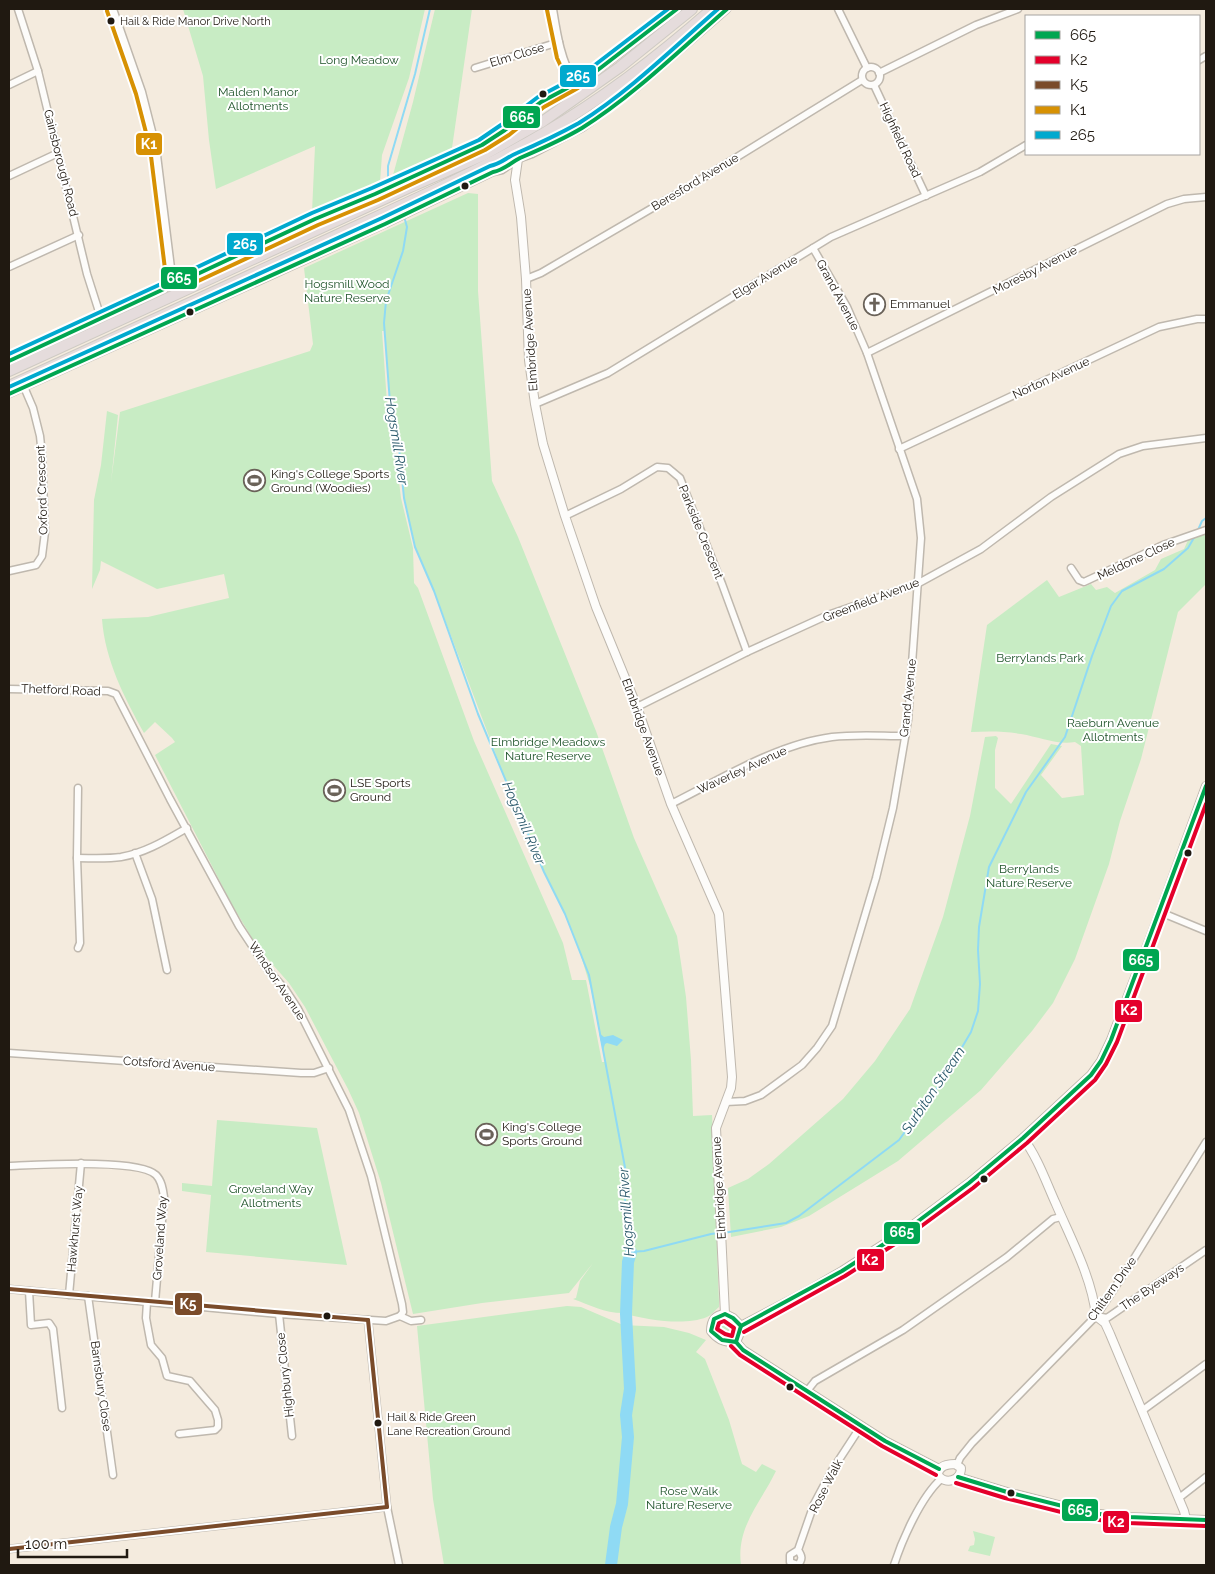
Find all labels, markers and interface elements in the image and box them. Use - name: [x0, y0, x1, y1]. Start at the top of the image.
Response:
- place label: Hail & Ride Manor Drive North: [120, 15, 271, 28]
- legend: [1025, 15, 1200, 155]
- marker: Hail & Ride Manor Drive North: [106, 16, 116, 26]
- text: 665: [1070, 26, 1096, 44]
- street label: Elm Close: [488, 40, 546, 70]
- text: K2: [1070, 51, 1088, 69]
- park label: Long Meadow: [319, 53, 399, 67]
- line badge: 265: [559, 64, 597, 88]
- text: 265: [566, 68, 590, 84]
- text: K5: [1070, 76, 1088, 94]
- park label: Malden Manor Allotments: [218, 85, 299, 113]
- unlabelled marker: [538, 89, 548, 99]
- street label: Highfield Road: [876, 100, 924, 180]
- text: K1: [1070, 101, 1087, 119]
- line badge: 665: [502, 105, 541, 129]
- street label: Gainsborough Road: [41, 108, 81, 218]
- text: 665: [510, 109, 535, 125]
- text: 265: [1070, 126, 1095, 144]
- line badge: K1: [135, 132, 163, 156]
- text: K1: [141, 136, 157, 152]
- street label: Beresford Avenue: [649, 150, 741, 214]
- unlabelled marker: [460, 181, 470, 191]
- line badge: 265: [226, 232, 264, 256]
- text: 265: [233, 236, 257, 252]
- street label: Moresby Avenue: [991, 243, 1079, 297]
- street label: Elgar Avenue: [730, 252, 800, 302]
- street label: Grand Avenue: [813, 257, 863, 333]
- line badge: 665: [160, 266, 198, 290]
- text: 665: [167, 270, 192, 286]
- park label: Hogsmill Wood Nature Reserve: [304, 277, 390, 305]
- street label: Elmbridge Avenue: [519, 288, 541, 392]
- church icon: Emmanuel: [862, 292, 886, 316]
- place label: Emmanuel: [890, 297, 951, 311]
- unlabelled marker: [185, 307, 195, 317]
- street label: Norton Avenue: [1010, 354, 1092, 402]
- water label: Hogsmill River: [382, 396, 412, 487]
- street label: Oxford Crescent: [33, 445, 51, 535]
- place label: King's College Sports Ground (Woodies): [271, 467, 389, 495]
- sports icon: King's College Sports Ground (Woodies): [243, 469, 267, 493]
- street label: Parkside Crescent: [676, 483, 726, 581]
- street label: Meldone Close: [1095, 535, 1177, 583]
- street label: Greenfield Avenue: [821, 575, 921, 625]
- park label: Berrylands Park: [996, 651, 1084, 665]
- street label: Grand Avenue: [897, 658, 919, 738]
- street label: Elmbridge Avenue: [619, 676, 667, 778]
- street label: Thetford Road: [21, 682, 101, 698]
- park label: Raeburn Avenue Allotments: [1067, 716, 1159, 744]
- park label: Elmbridge Meadows Nature Reserve: [491, 735, 606, 763]
- street label: Waverley Avenue: [695, 743, 789, 797]
- place label: LSE Sports Ground: [350, 776, 411, 804]
- sports icon: LSE Sports Ground: [322, 778, 346, 802]
- water label: Hogsmill River: [499, 779, 549, 868]
- unlabelled marker: [1183, 848, 1193, 858]
- park label: Berrylands Nature Reserve: [986, 862, 1072, 890]
- street label: Windsor Avenue: [246, 939, 308, 1023]
- line badge: 665: [1122, 948, 1160, 972]
- text: 665: [1129, 952, 1154, 968]
- line badge: K2: [1114, 999, 1143, 1023]
- text: K2: [1120, 1002, 1138, 1018]
- water label: Surbiton Stream: [898, 1044, 968, 1137]
- street label: Cotsford Avenue: [122, 1054, 216, 1074]
- place label: King's College Sports Ground: [502, 1120, 582, 1148]
- sports icon: King's College Sports Ground: [474, 1122, 498, 1146]
- street label: Elmbridge Avenue: [709, 1136, 729, 1240]
- water label: Hogsmill River: [615, 1166, 637, 1257]
- unlabelled marker: [979, 1174, 989, 1184]
- park label: Groveland Way Allotments: [229, 1182, 314, 1210]
- street label: Hawkhurst Way: [64, 1185, 86, 1273]
- street label: Groveland Way: [150, 1195, 170, 1281]
- line badge: 665: [883, 1221, 921, 1245]
- text: 665: [890, 1224, 915, 1240]
- line badge: K2: [856, 1248, 885, 1272]
- text: K2: [861, 1252, 879, 1268]
- street label: Chiltern Drive: [1085, 1254, 1139, 1324]
- street label: The Byeways: [1118, 1261, 1187, 1313]
- line badge: K5: [174, 1292, 203, 1316]
- text: K5: [179, 1296, 197, 1312]
- unlabelled marker: [322, 1311, 332, 1321]
- street label: Highbury Close: [274, 1332, 296, 1418]
- street label: Barnsbury Close: [88, 1340, 114, 1432]
- unlabelled marker: [785, 1382, 795, 1392]
- place label: Hail & Ride Green Lane Recreation Ground: [387, 1411, 511, 1438]
- marker: Hail & Ride Green Lane Recreation Ground: [373, 1418, 383, 1428]
- street label: Rose Walk: [807, 1456, 846, 1515]
- park label: Rose Walk Nature Reserve: [646, 1484, 732, 1512]
- unlabelled marker: [1006, 1488, 1016, 1498]
- line badge: 665: [1061, 1498, 1099, 1522]
- text: 665: [1068, 1502, 1093, 1518]
- line badge: K2: [1102, 1510, 1130, 1534]
- text: K2: [1107, 1514, 1125, 1530]
- scale bar: [18, 1526, 126, 1558]
- text: 100 m: [25, 1535, 67, 1553]

